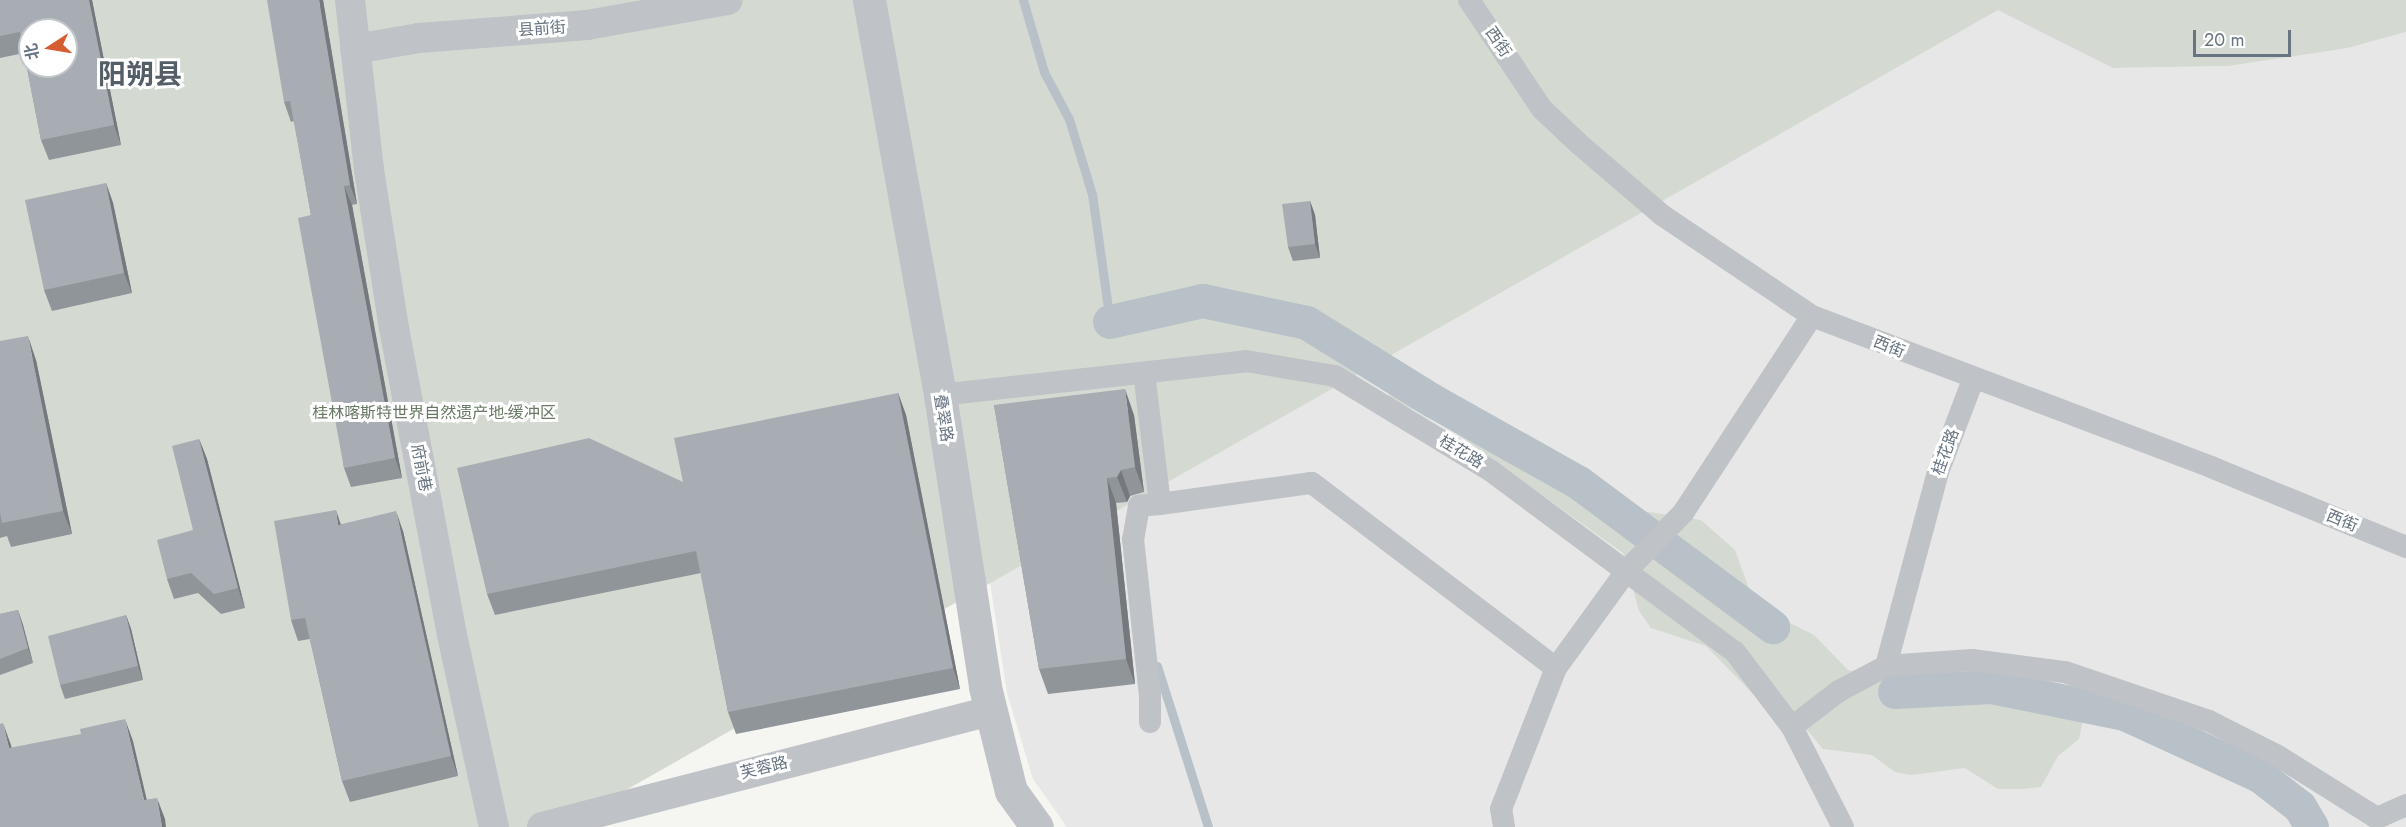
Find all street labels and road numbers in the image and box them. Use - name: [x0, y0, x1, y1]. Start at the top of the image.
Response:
- street label: 县前街: [517, 18, 567, 40]
- street label: 西街: [1481, 23, 1515, 61]
- street label: 西街: [1871, 332, 1907, 362]
- street label: 叠翠路: [930, 393, 956, 443]
- street label: 桂花路: [1929, 426, 1963, 478]
- street label: 桂花路: [1435, 431, 1487, 473]
- street label: 府前巷: [407, 443, 435, 493]
- street label: 西街: [2324, 506, 2360, 536]
- street label: 芙蓉路: [738, 753, 790, 783]

